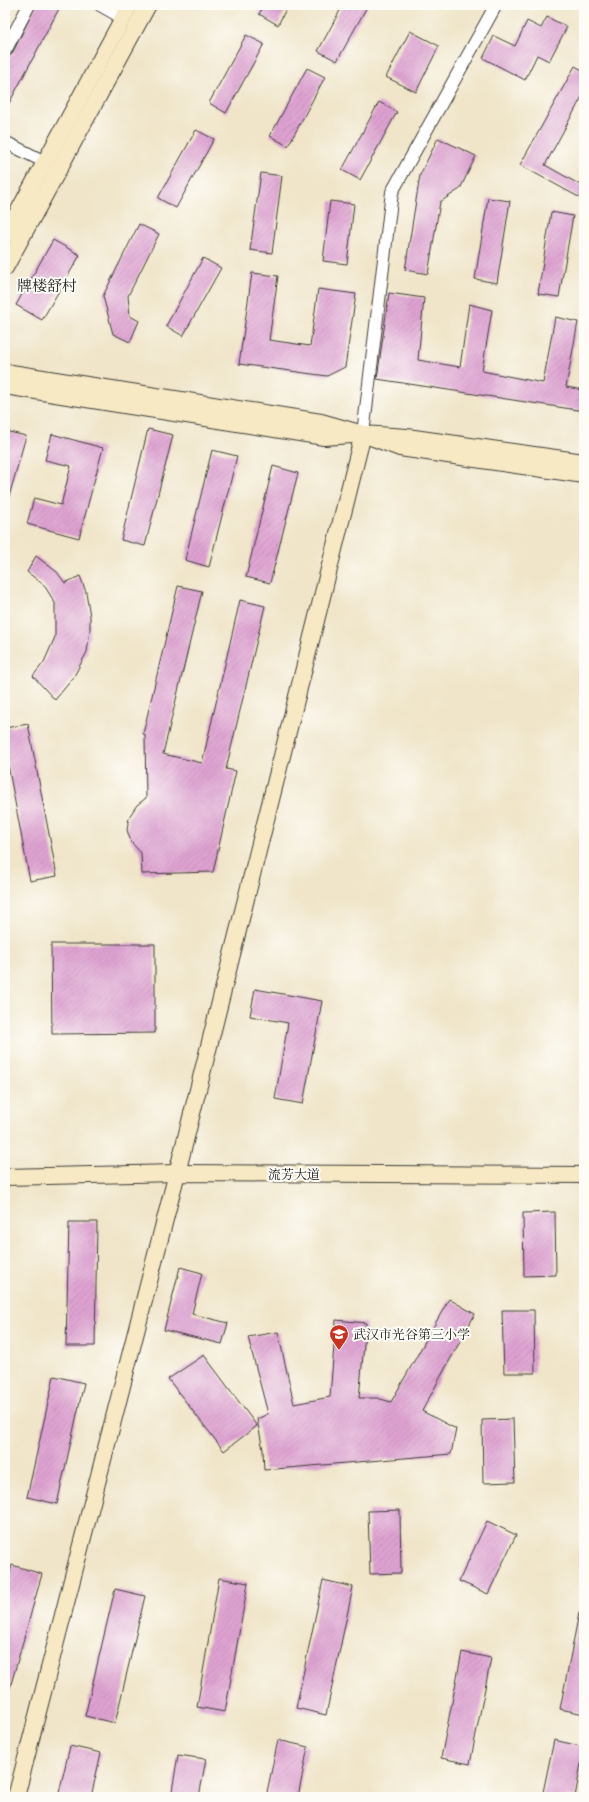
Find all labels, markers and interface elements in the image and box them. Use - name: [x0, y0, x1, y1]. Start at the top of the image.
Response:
- district label: 牌楼舒村: [17, 276, 77, 295]
- street label: 流芳大道: [268, 1166, 320, 1183]
- school or university icon: 武汉市光谷第三小学: [328, 1323, 350, 1351]
- place label: 武汉市光谷第三小学: [353, 1326, 470, 1343]

